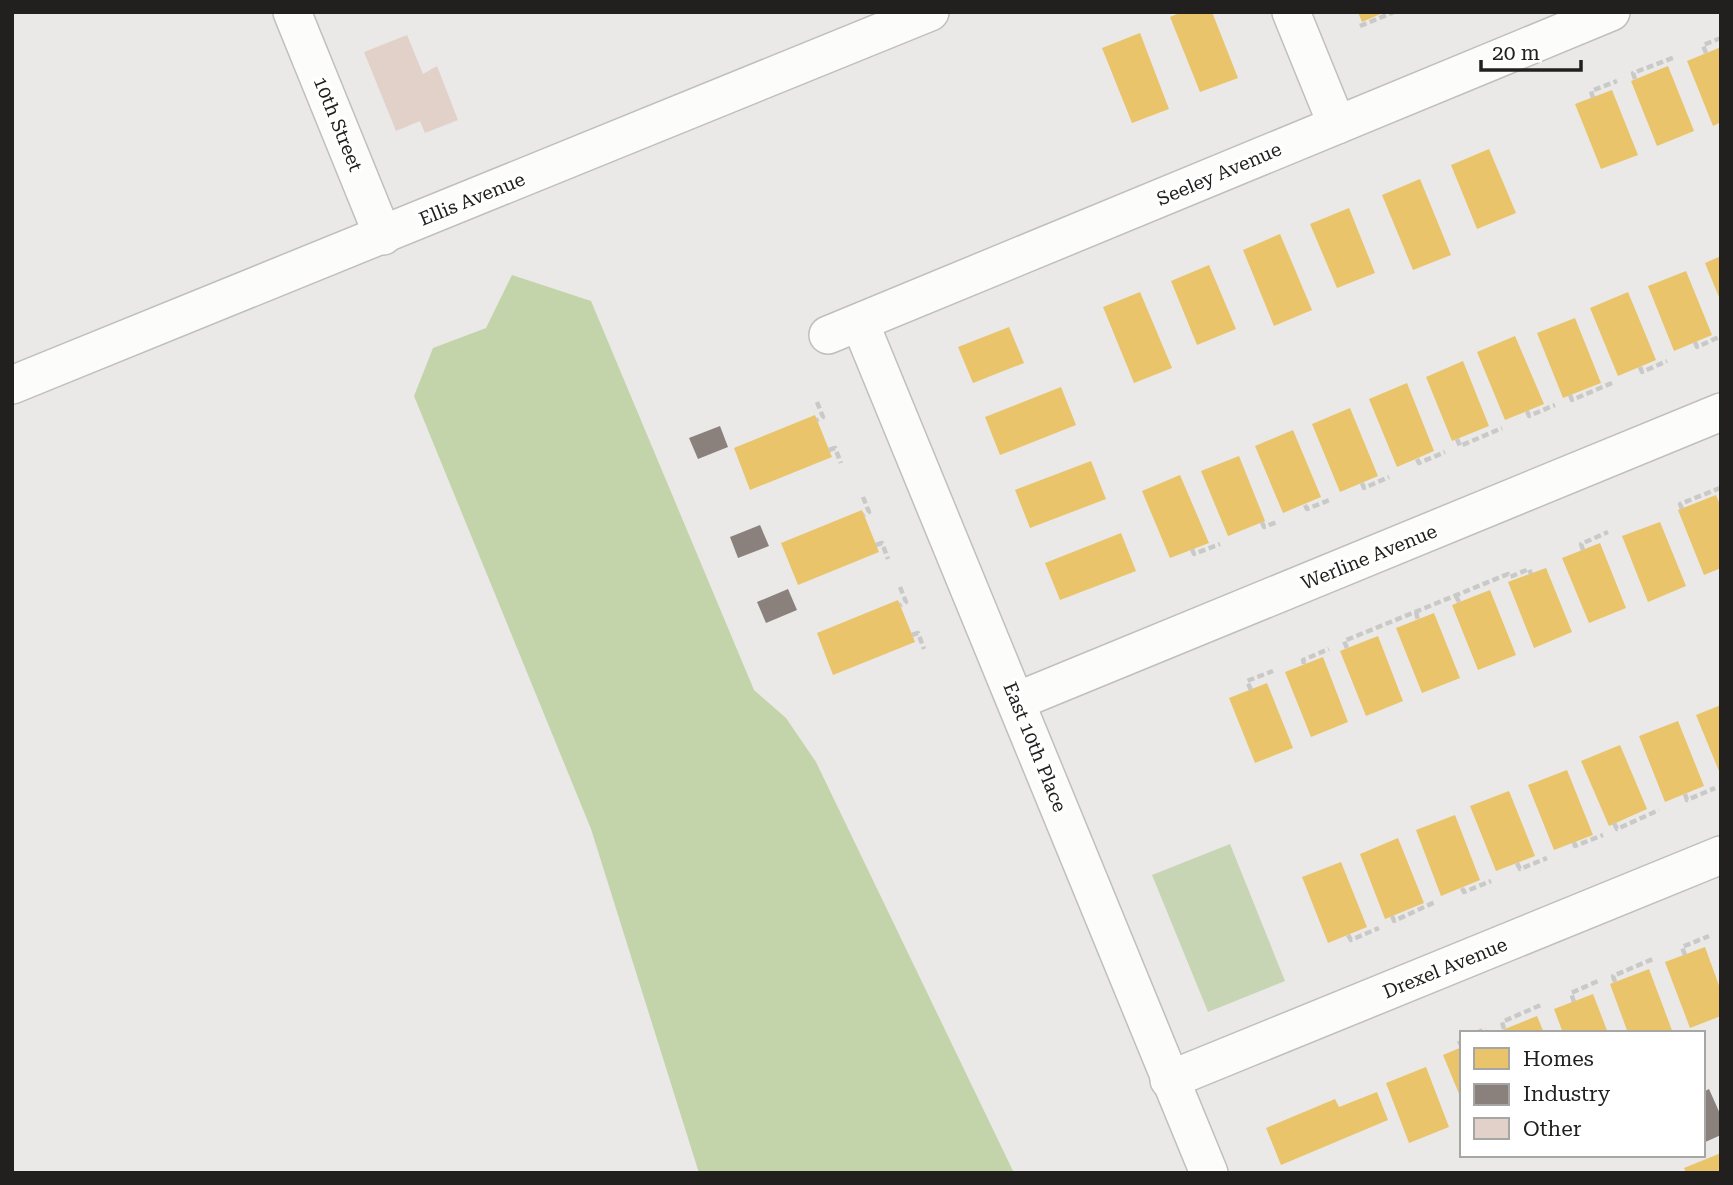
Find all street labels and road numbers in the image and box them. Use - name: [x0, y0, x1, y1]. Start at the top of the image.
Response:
- street label: 10th Street: [309, 73, 367, 175]
- street label: Seeley Avenue: [1153, 137, 1285, 211]
- street label: Ellis Avenue: [416, 167, 528, 231]
- street label: Werline Avenue: [1298, 519, 1440, 595]
- street label: East 10th Place: [998, 679, 1072, 815]
- street label: Drexel Avenue: [1379, 933, 1511, 1003]

